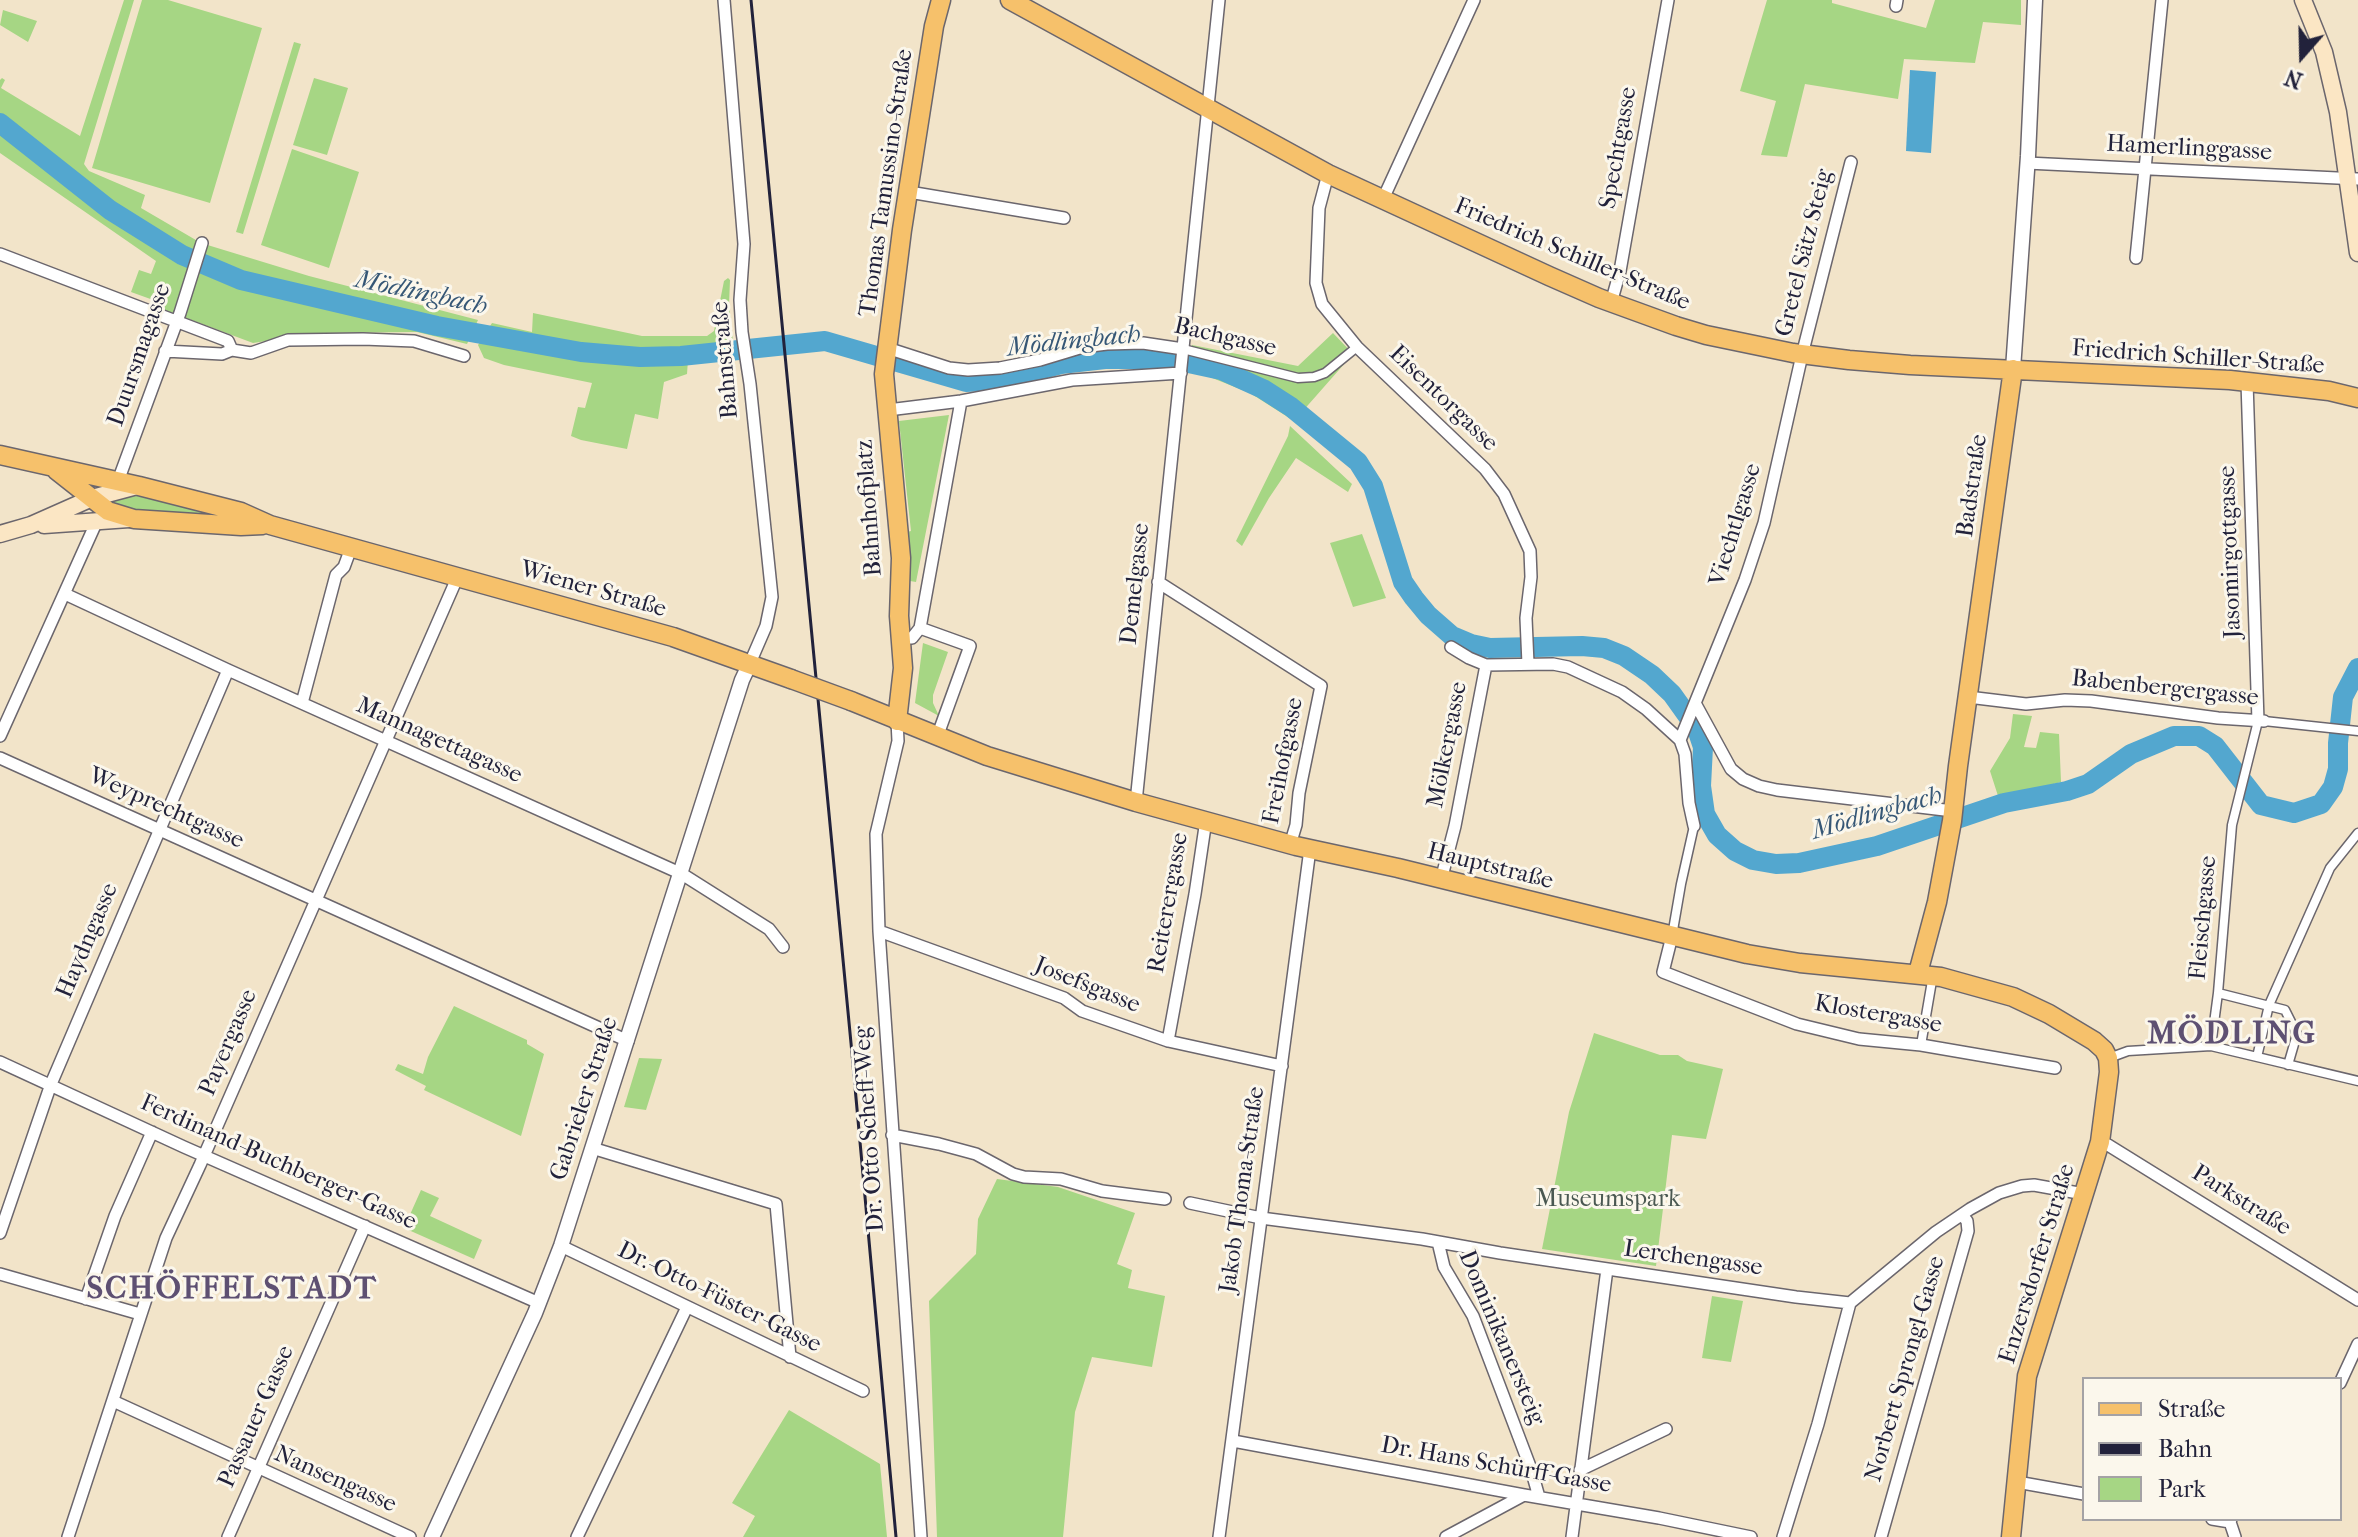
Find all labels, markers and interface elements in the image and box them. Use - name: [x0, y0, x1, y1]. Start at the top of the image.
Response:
- north arrow: [2262, 16, 2342, 96]
- street label: Thomas Tamussino-Straße: [854, 47, 920, 319]
- text: N: [2282, 63, 2306, 94]
- street label: Spechtgasse: [1594, 85, 1644, 211]
- street label: Hamerlinggasse: [2105, 130, 2273, 168]
- street label: Gretel Sätz Steig: [1770, 166, 1840, 340]
- street label: Friedrich Schiller-Straße: [1450, 192, 1694, 318]
- water label: Mödlingbach: [352, 265, 490, 323]
- street label: Duursmagasse: [102, 280, 178, 430]
- street label: Bahnstraße: [707, 300, 745, 420]
- street label: Bachgasse: [1171, 312, 1279, 364]
- water label: Mödlingbach: [1006, 319, 1142, 365]
- street label: Friedrich Schiller-Straße: [2071, 335, 2325, 381]
- street label: Eisentorgasse: [1382, 340, 1504, 458]
- street label: Badstraße: [1952, 433, 1994, 539]
- street label: Bahnhofplatz: [851, 439, 889, 577]
- street label: Viechtlgasse: [1704, 460, 1768, 590]
- street label: Jasomirgottgasse: [2214, 465, 2248, 639]
- street label: Demelgasse: [1115, 522, 1157, 646]
- street label: Wiener Straße: [517, 555, 669, 625]
- street label: Babenbergergasse: [2070, 665, 2260, 713]
- street label: Mölkergasse: [1422, 680, 1474, 810]
- street label: Mannagettagasse: [352, 692, 526, 790]
- street label: Freihofgasse: [1258, 695, 1310, 827]
- street label: Weyprechtgasse: [84, 762, 248, 856]
- water label: Mödlingbach: [1808, 781, 1946, 847]
- street label: Reiterergasse: [1142, 831, 1196, 975]
- street label: Hauptstraße: [1424, 837, 1556, 897]
- street label: Fleischgasse: [2184, 855, 2224, 981]
- street label: Haydngasse: [51, 879, 125, 1003]
- street label: Josefsgasse: [1030, 952, 1144, 1020]
- street label: Payergasse: [194, 985, 264, 1101]
- street label: Klostergasse: [1812, 990, 1944, 1040]
- street label: Gabrieler Straße: [545, 1014, 625, 1184]
- district label: MÖDLING: [2147, 1016, 2317, 1054]
- street label: Dr. Otto Scheff-Weg: [848, 1025, 892, 1233]
- street label: Jakob Thoma-Straße: [1214, 1085, 1272, 1295]
- street label: Ferdinand-Buchberger-Gasse: [135, 1089, 421, 1237]
- street label: Parkstraße: [2186, 1159, 2296, 1243]
- street label: Enzersdorfer Straße: [1994, 1161, 2082, 1367]
- park label: Museumspark: [1536, 1186, 1680, 1214]
- street label: Lerchengasse: [1622, 1235, 1764, 1283]
- street label: Dr.-Otto-Füster-Gasse: [612, 1236, 826, 1360]
- street label: Dominikanersteig: [1451, 1246, 1551, 1430]
- street label: Norbert Sprongl-Gasse: [1860, 1253, 1952, 1485]
- district label: SCHÖFFELSTADT: [86, 1271, 378, 1309]
- street label: Passauer Gasse: [213, 1342, 301, 1492]
- legend: [2082, 1377, 2342, 1521]
- text: Straße: [2158, 1395, 2225, 1423]
- street label: Dr. Hans Schürff-Gasse: [1379, 1432, 1613, 1500]
- text: Bahn: [2158, 1435, 2212, 1463]
- street label: Nansengasse: [269, 1440, 401, 1520]
- text: Park: [2158, 1475, 2206, 1503]

